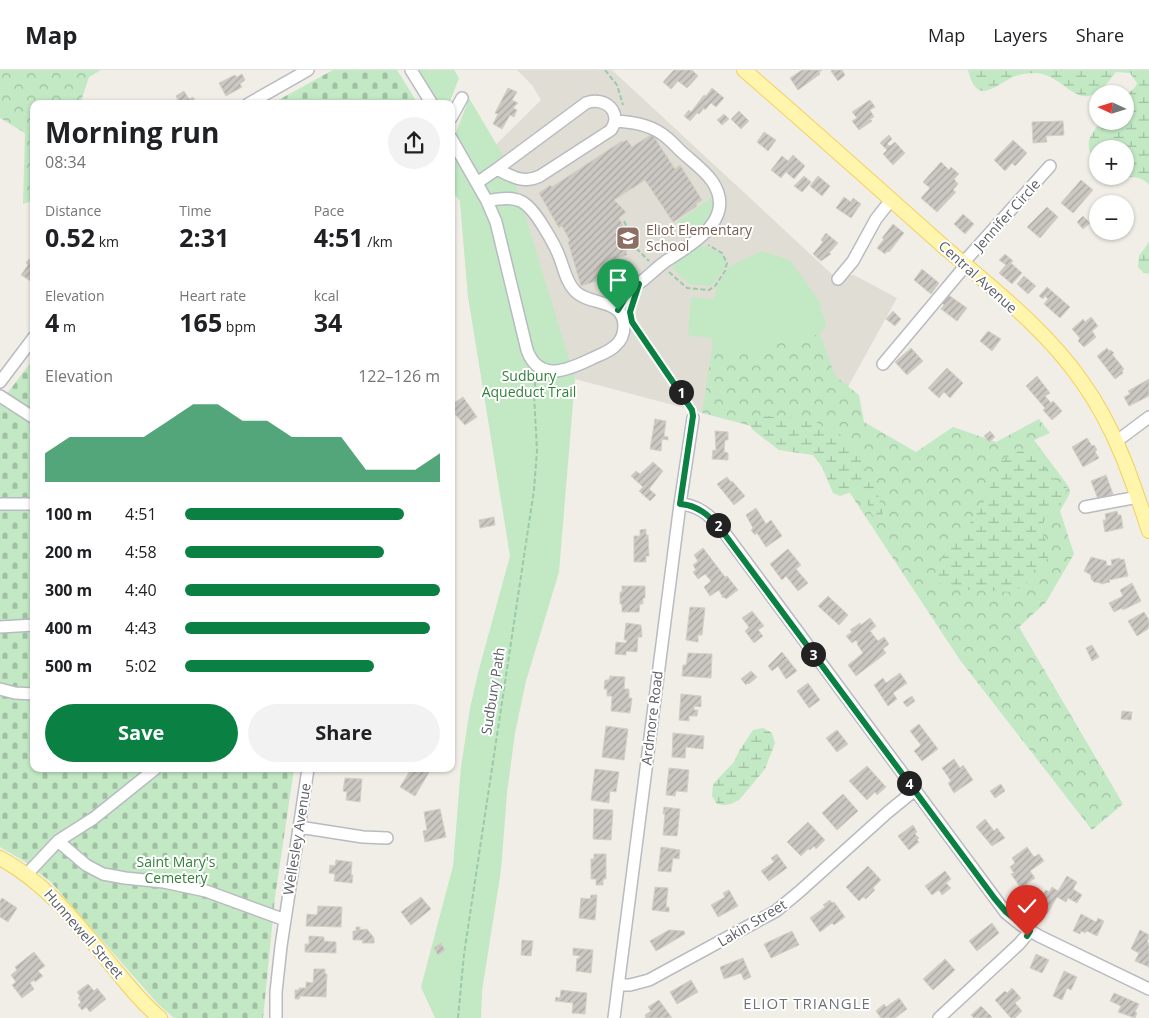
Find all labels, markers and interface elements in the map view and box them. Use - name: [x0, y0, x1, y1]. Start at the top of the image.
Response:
- text: Map: [25, 18, 77, 51]
- text: Map: [928, 23, 965, 47]
- text: Layers: [993, 23, 1048, 47]
- text: Share: [1076, 23, 1124, 47]
- north arrow: [1089, 85, 1134, 130]
- map controls: [1089, 85, 1134, 240]
- text: Morning run: [45, 113, 219, 151]
- button: share: [388, 117, 440, 169]
- button: +: [1089, 140, 1134, 185]
- text: 08:34: [45, 151, 86, 173]
- street label: Jennifer Circle: [968, 175, 1044, 256]
- button: −: [1089, 195, 1134, 240]
- text: Distance: [45, 201, 101, 220]
- text: Time: [179, 201, 211, 220]
- text: Pace: [314, 201, 344, 220]
- text: 0.52: [45, 220, 95, 254]
- text: 2:31: [179, 220, 229, 254]
- text: 4:51: [314, 220, 364, 254]
- place label: Eliot Elementary School: [646, 220, 753, 255]
- school or university icon: Eliot Elementary School: [615, 225, 641, 251]
- text: km: [95, 232, 119, 251]
- text: /km: [364, 232, 393, 251]
- street label: Central Avenue: [935, 236, 1022, 317]
- pin: [597, 259, 639, 310]
- icon: arrive: [604, 266, 632, 294]
- text: Elevation: [45, 286, 104, 305]
- text: Heart rate: [179, 286, 246, 305]
- text: kcal: [314, 286, 339, 305]
- text: 4: [45, 305, 59, 339]
- text: 165: [179, 305, 222, 339]
- text: 34: [314, 305, 342, 339]
- text: m: [59, 317, 76, 336]
- text: bpm: [222, 317, 256, 336]
- text: Elevation: [45, 365, 113, 387]
- text: 122–126 m: [358, 365, 440, 387]
- park label: Sudbury Aqueduct Trail: [482, 366, 576, 401]
- pin: 1: [668, 380, 694, 404]
- text: 1: [677, 383, 686, 402]
- text: 100 m: [45, 503, 92, 525]
- text: 4:51: [125, 503, 157, 525]
- pin: 2: [706, 512, 730, 538]
- text: 2: [714, 516, 723, 535]
- text: 200 m: [45, 541, 92, 563]
- text: 4:58: [125, 541, 157, 563]
- text: 300 m: [45, 579, 92, 601]
- text: 4:40: [125, 579, 157, 601]
- text: 400 m: [45, 617, 92, 639]
- text: 4:43: [125, 617, 157, 639]
- pin: 3: [800, 642, 826, 666]
- text: 3: [809, 645, 818, 664]
- street label: Sudbury Path: [476, 646, 509, 736]
- text: 500 m: [45, 655, 92, 677]
- text: 5:02: [125, 655, 157, 677]
- street label: Ardmore Road: [636, 670, 667, 766]
- button: Save: [45, 704, 238, 762]
- button: Share: [248, 704, 440, 762]
- pin: 4: [896, 770, 922, 796]
- text: 4: [905, 774, 914, 793]
- street label: Wellesley Avenue: [278, 781, 315, 896]
- park label: Saint Mary's Cemetery: [136, 852, 216, 887]
- street label: Hunnewell Street: [40, 885, 128, 982]
- pin: [1006, 885, 1048, 936]
- icon: check: [1013, 892, 1041, 920]
- street label: Lakin Street: [714, 895, 790, 951]
- district label: ELIOT TRIANGLE: [743, 993, 871, 1013]

